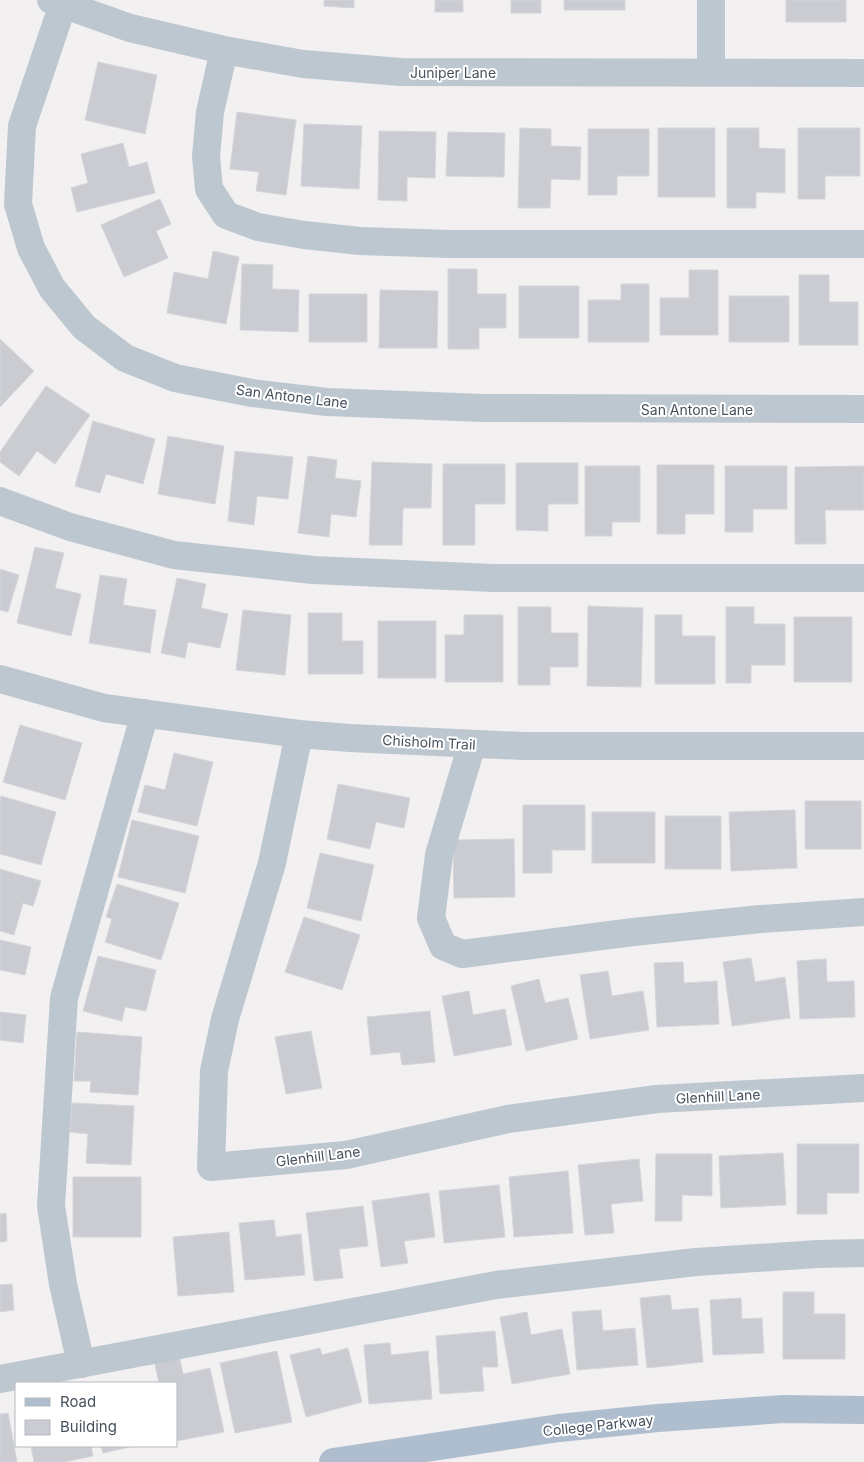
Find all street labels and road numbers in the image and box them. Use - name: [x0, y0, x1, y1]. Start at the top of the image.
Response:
- street label: Juniper Lane: [410, 64, 496, 81]
- street label: San Antone Lane: [235, 381, 349, 411]
- street label: San Antone Lane: [641, 401, 753, 418]
- street label: Chisholm Trail: [382, 731, 476, 753]
- street label: Glenhill Lane: [675, 1085, 761, 1107]
- street label: Glenhill Lane: [275, 1142, 361, 1170]
- street label: College Parkway: [542, 1411, 654, 1439]

